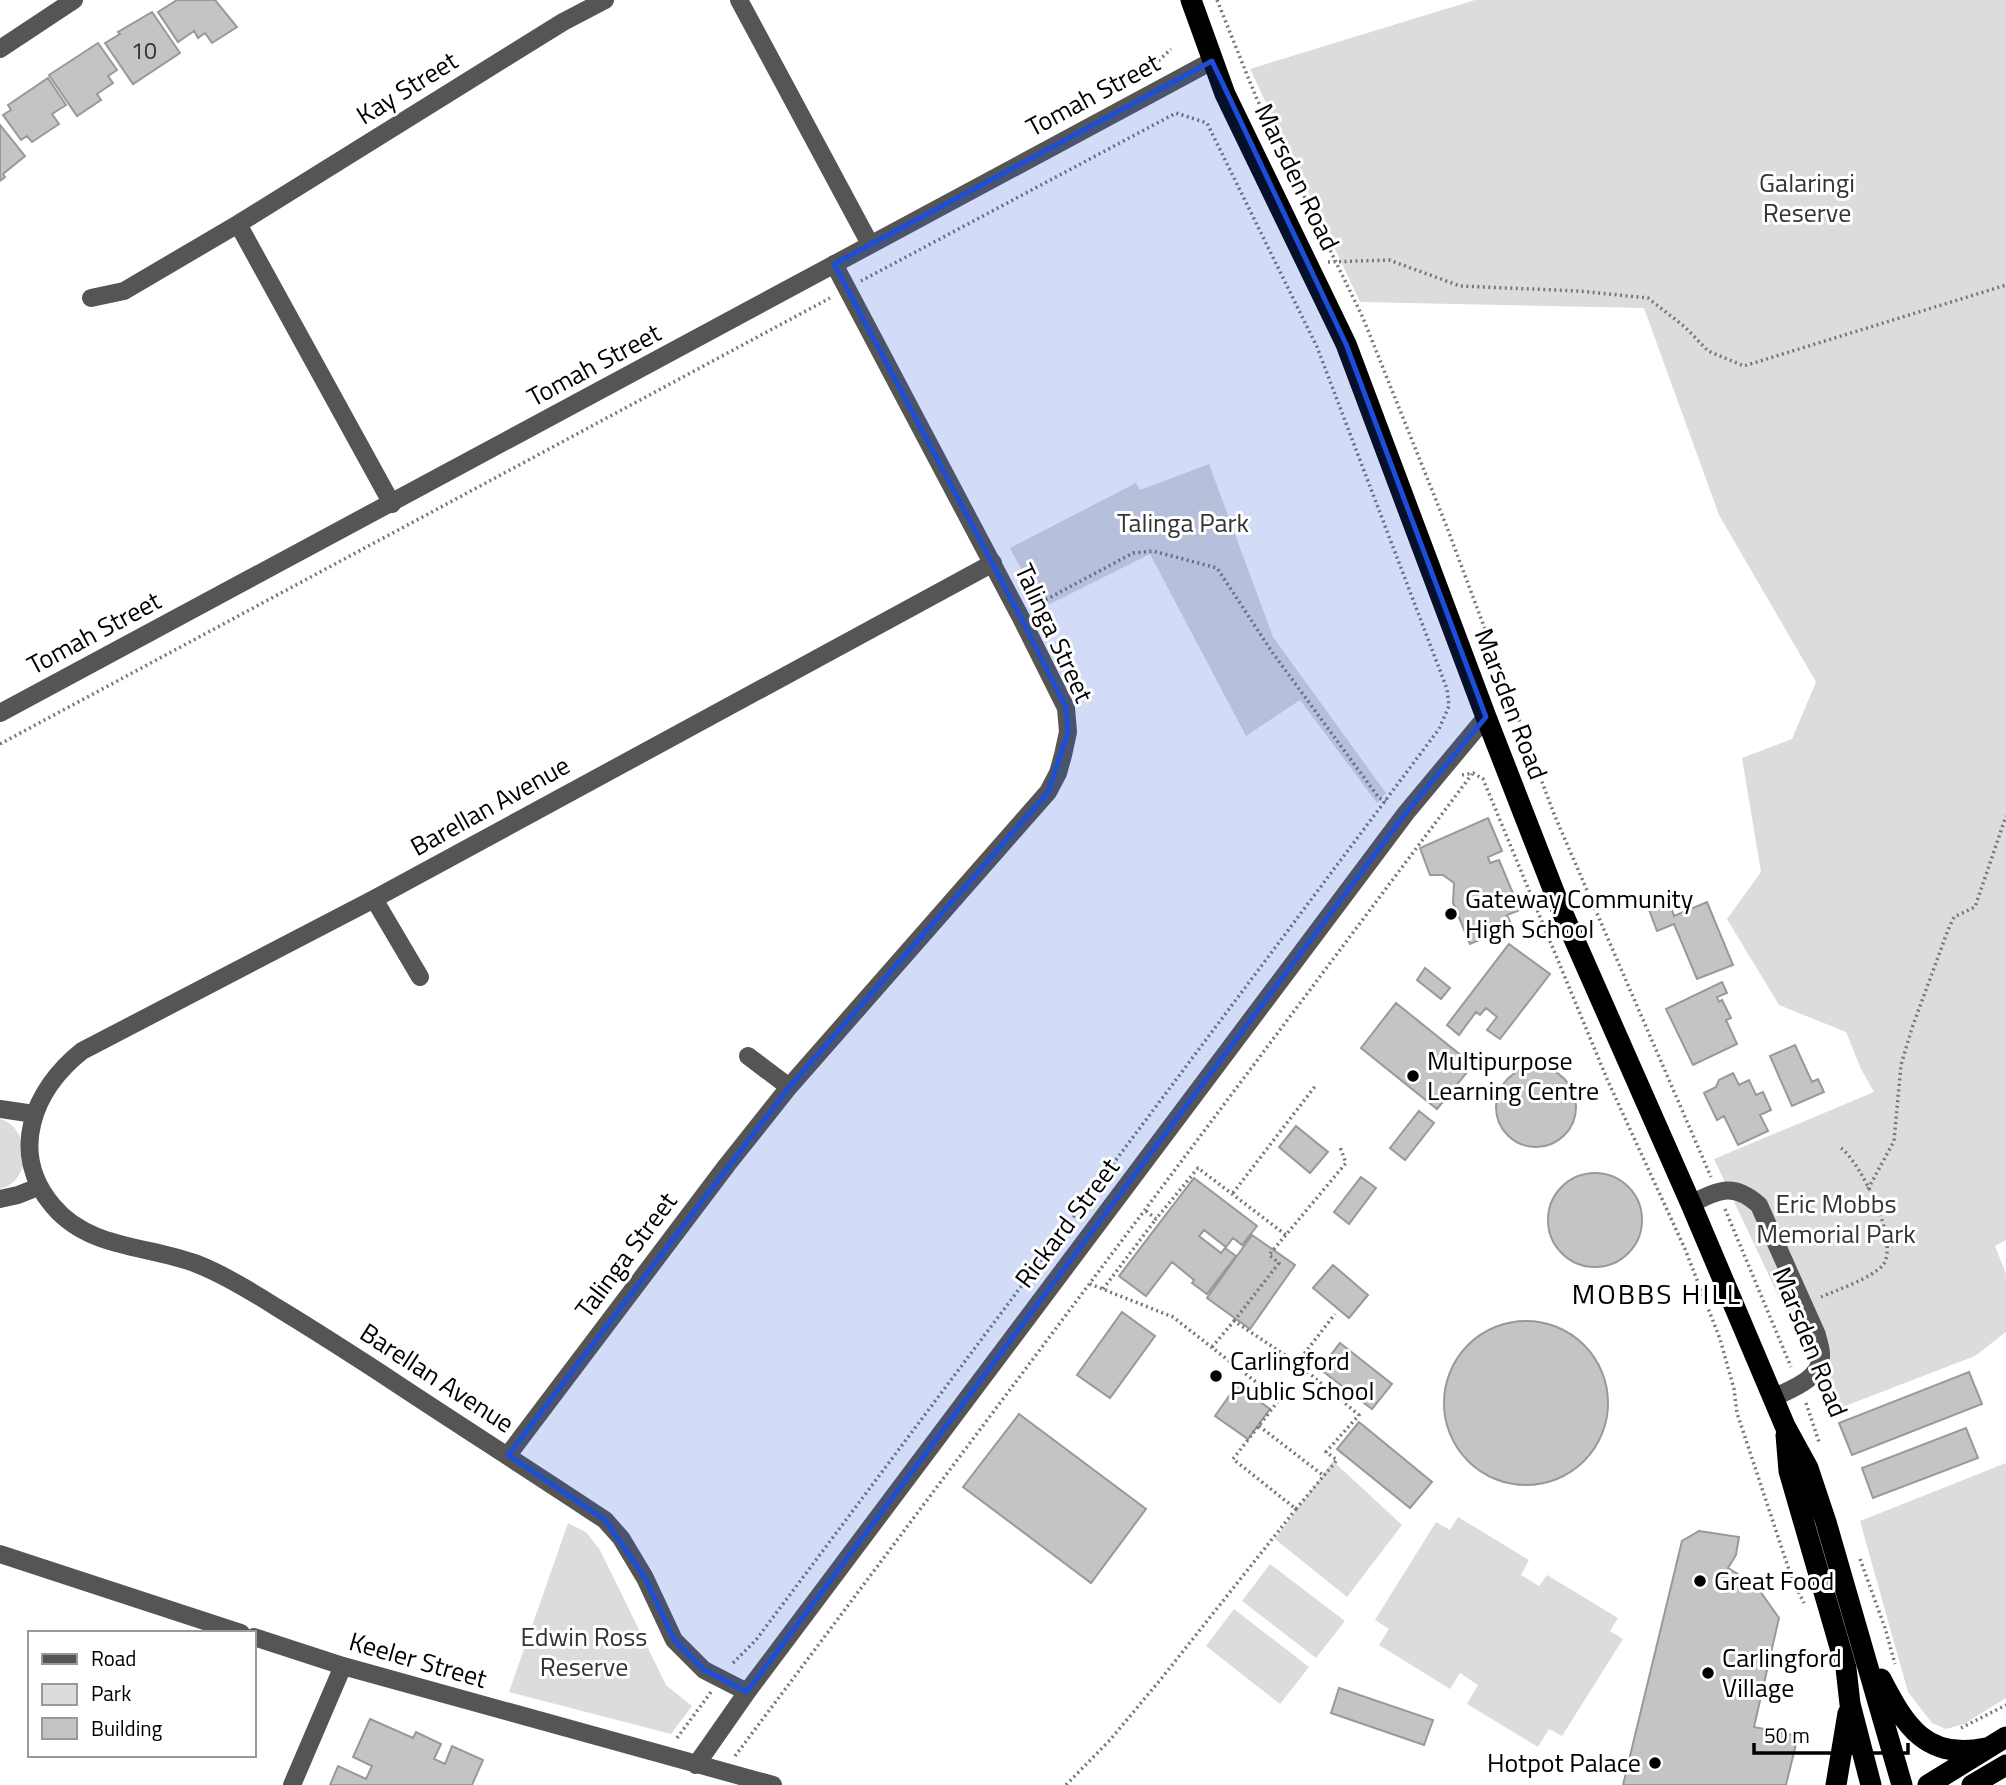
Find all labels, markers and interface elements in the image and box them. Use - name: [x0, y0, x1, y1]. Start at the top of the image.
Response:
- house number: 10: [131, 33, 157, 68]
- street label: Kay Street: [348, 41, 465, 134]
- street label: Tomah Street: [1019, 43, 1167, 146]
- street label: Marsden Road: [1245, 97, 1350, 257]
- park label: Galaringi Reserve: [1759, 163, 1855, 232]
- street label: Tomah Street: [520, 313, 668, 416]
- park label: Talinga Park: [1117, 503, 1249, 542]
- street label: Talinga Street: [1005, 557, 1104, 709]
- street label: Tomah Street: [20, 581, 168, 684]
- street label: Marsden Road: [1465, 623, 1558, 785]
- street label: Barellan Avenue: [403, 746, 577, 866]
- place label: Gateway Community High School: [1465, 879, 1693, 948]
- marker: Gateway Community High School: [1443, 906, 1459, 922]
- place label: Multipurpose Learning Centre: [1427, 1041, 1599, 1110]
- marker: Multipurpose Learning Centre: [1405, 1068, 1421, 1084]
- street label: Rickard Street: [1005, 1150, 1128, 1296]
- street label: Talinga Street: [565, 1183, 686, 1326]
- park label: Eric Mobbs Memorial Park: [1756, 1184, 1916, 1253]
- street label: Marsden Road: [1763, 1261, 1858, 1423]
- district label: MOBBS HILL: [1572, 1272, 1742, 1315]
- street label: Barellan Avenue: [352, 1313, 522, 1442]
- place label: Carlingford Public School: [1230, 1341, 1375, 1410]
- marker: Carlingford Public School: [1208, 1368, 1224, 1384]
- place label: Great Food: [1714, 1561, 1834, 1600]
- marker: Great Food: [1692, 1573, 1708, 1589]
- park label: Edwin Ross Reserve: [521, 1617, 647, 1686]
- street label: Keeler Street: [345, 1621, 492, 1698]
- legend: [28, 1631, 256, 1757]
- place label: Carlingford Village: [1722, 1638, 1842, 1707]
- text: Road: [91, 1642, 136, 1674]
- marker: Carlingford Village: [1700, 1665, 1716, 1681]
- text: Park: [91, 1677, 131, 1709]
- text: Building: [91, 1712, 163, 1744]
- scale bar: [1754, 1712, 1908, 1756]
- text: 50 m: [1764, 1719, 1810, 1751]
- place label: Hotpot Palace: [1487, 1743, 1641, 1782]
- marker: Hotpot Palace: [1647, 1755, 1663, 1771]

